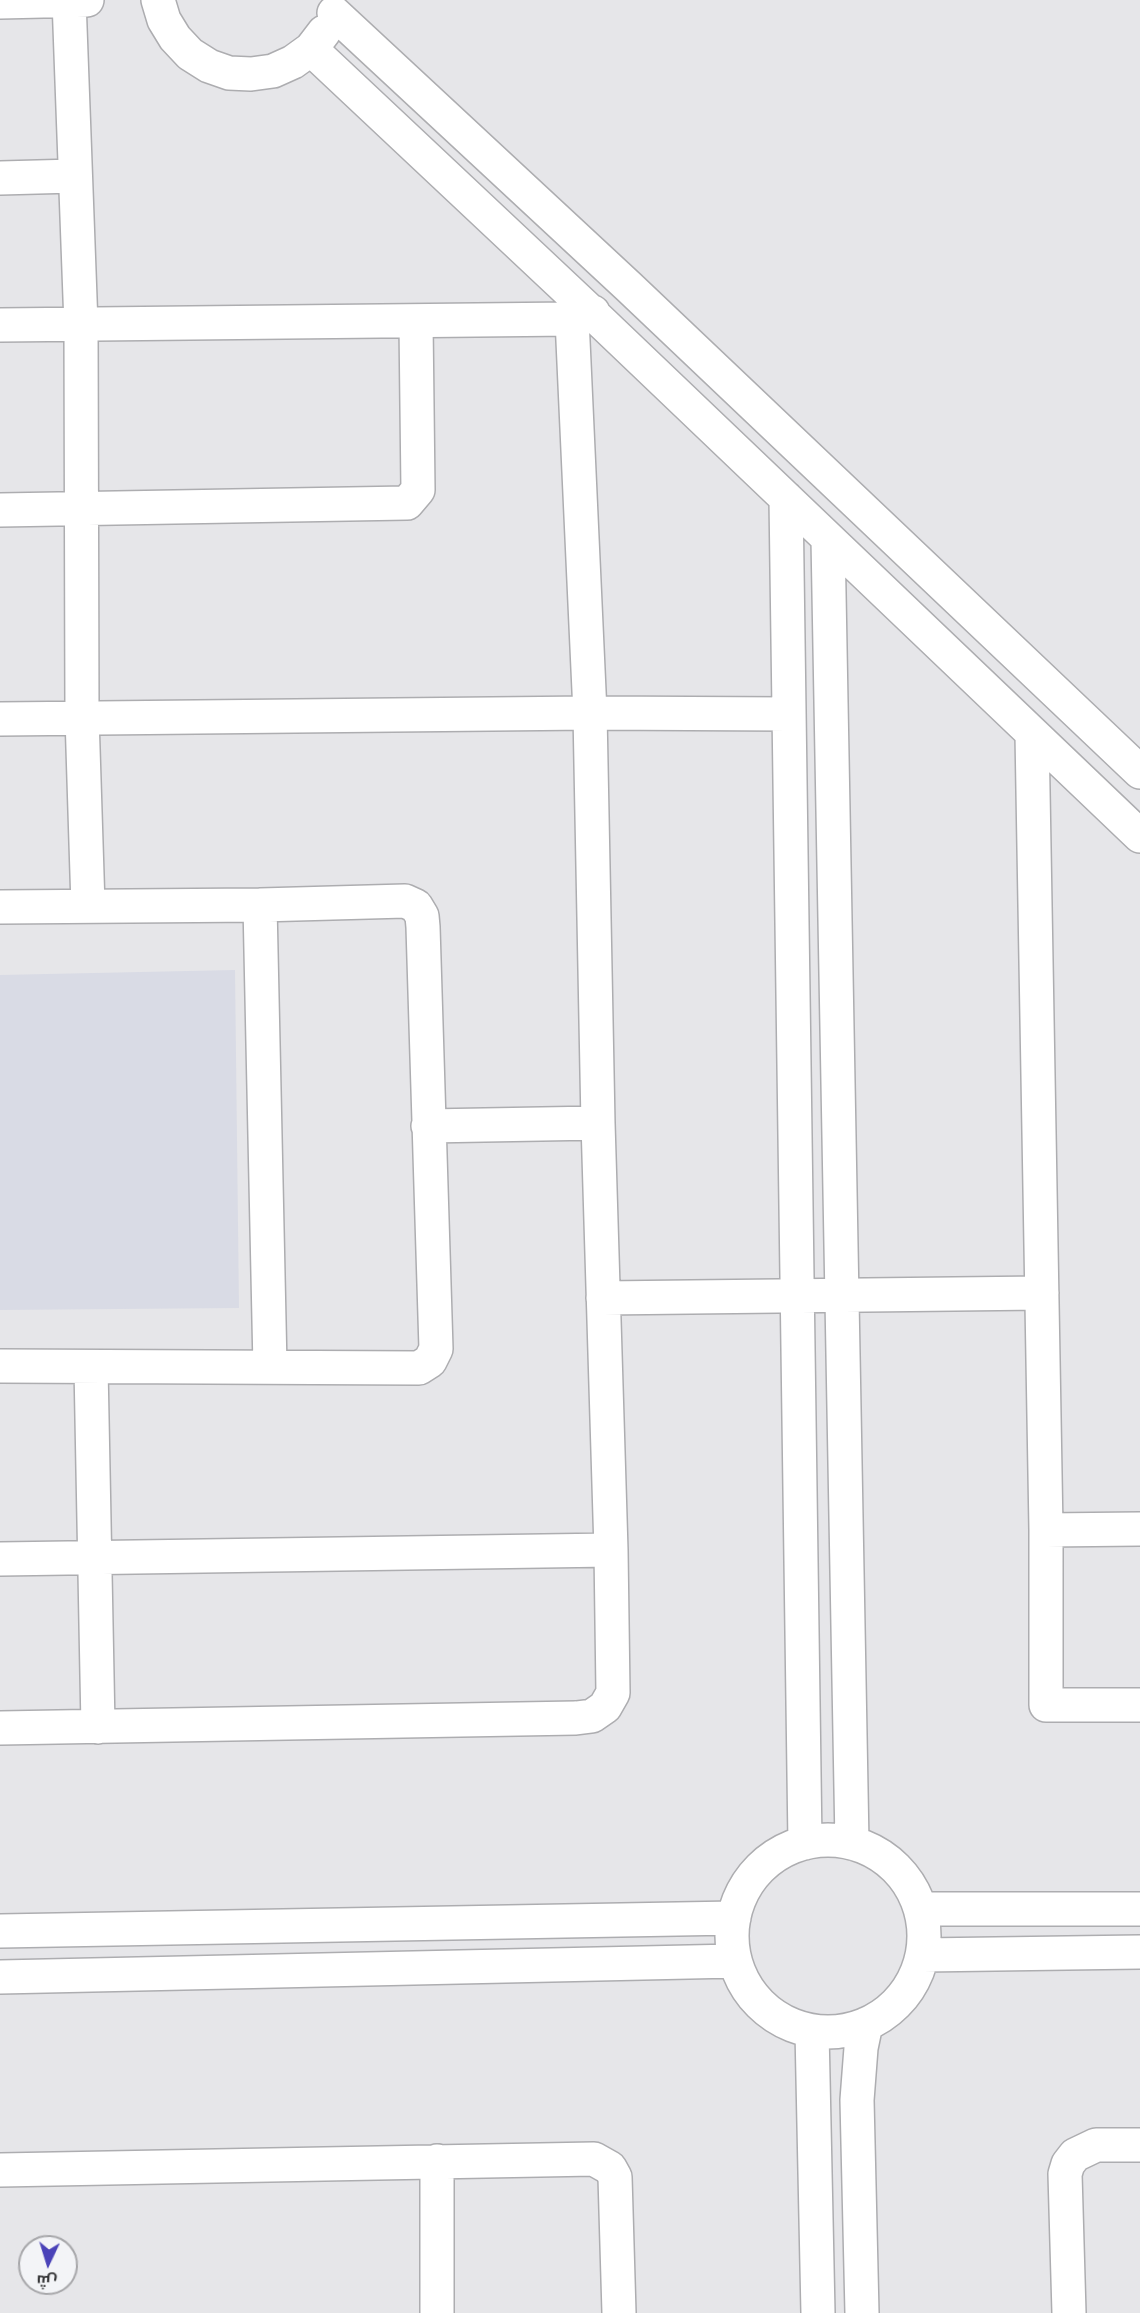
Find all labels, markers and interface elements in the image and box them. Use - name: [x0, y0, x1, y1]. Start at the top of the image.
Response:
- north arrow: [18, 2235, 78, 2295]
- text: ش: [36, 2271, 58, 2292]

